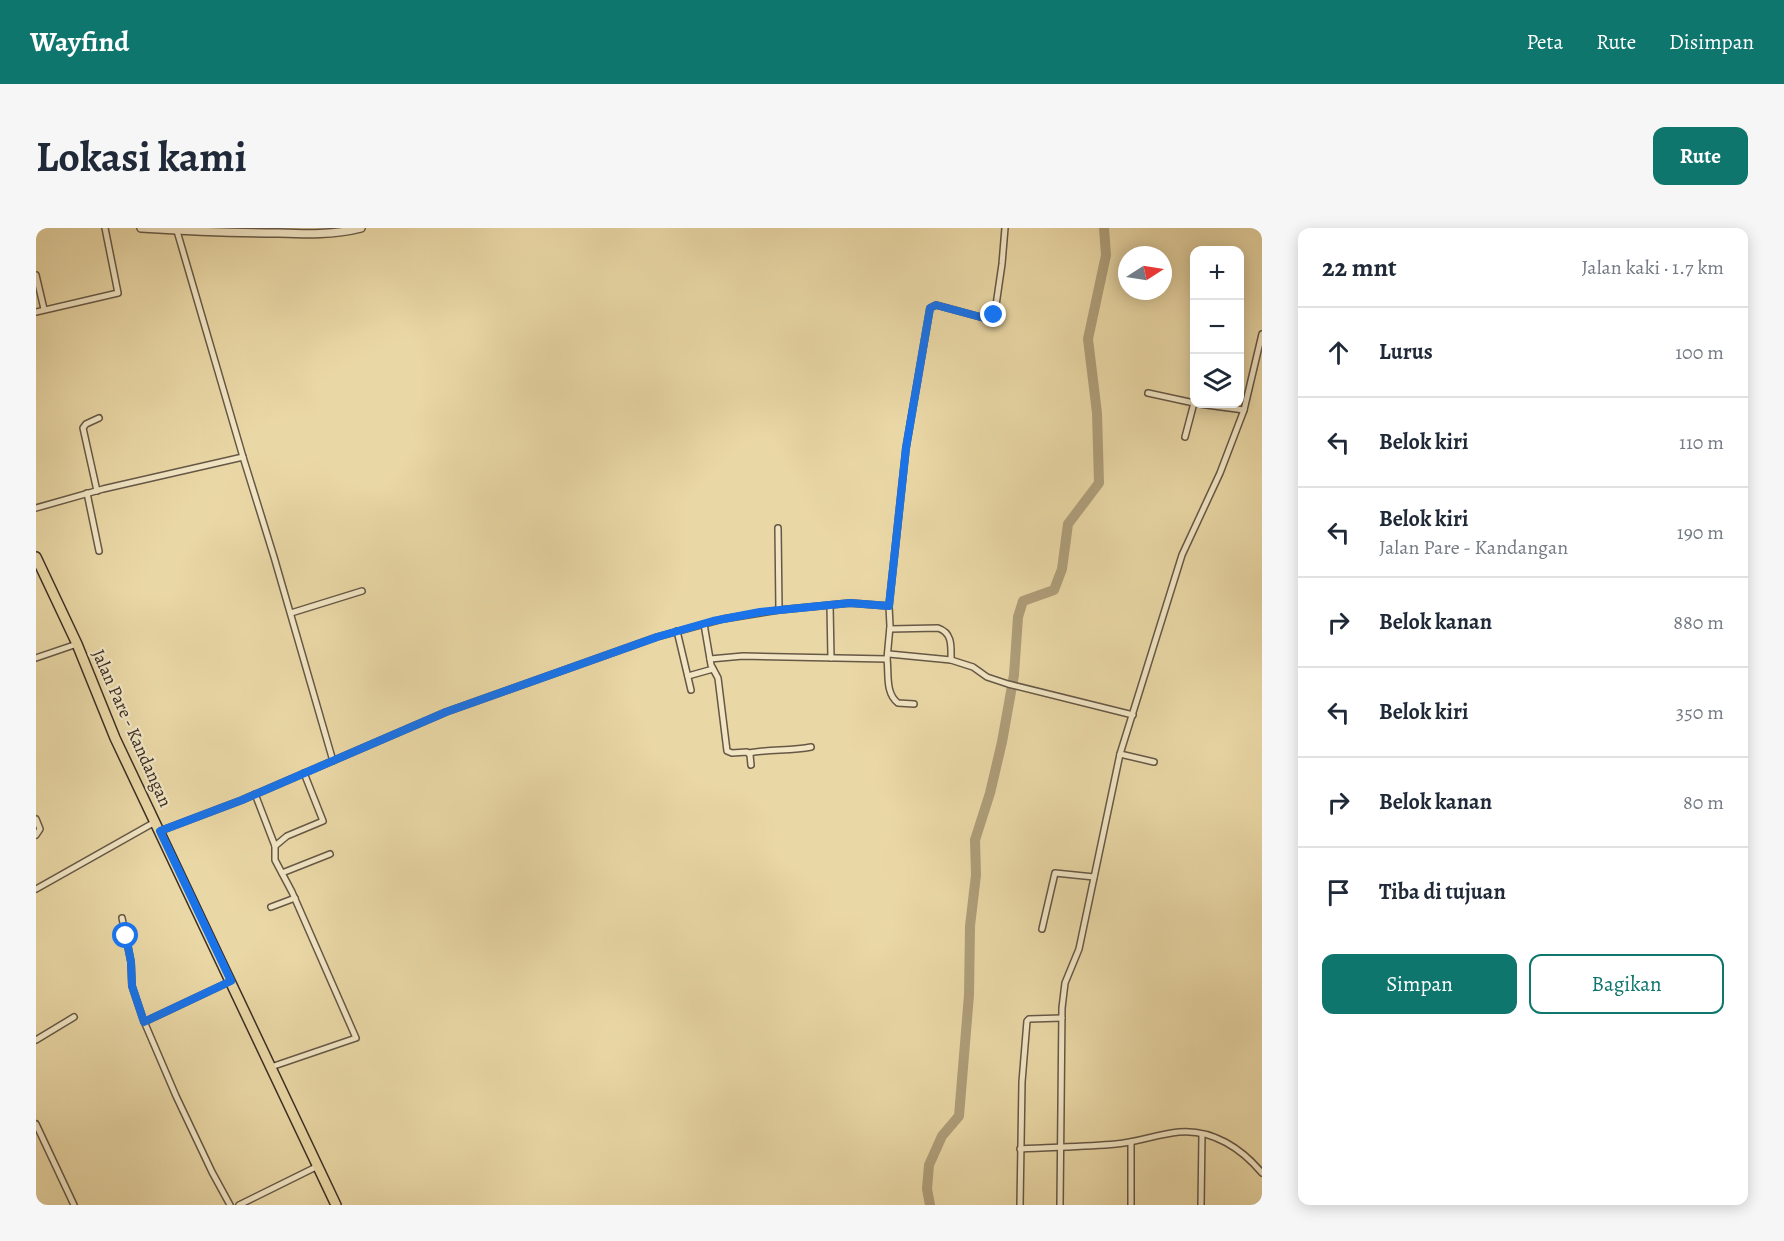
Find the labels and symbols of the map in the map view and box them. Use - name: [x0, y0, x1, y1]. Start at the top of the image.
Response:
- north arrow: [1118, 246, 1172, 300]
- route end: [980, 301, 1006, 327]
- street label: Jalan Pare - Kandangan: [86, 645, 178, 811]
- route start: [112, 922, 138, 948]

